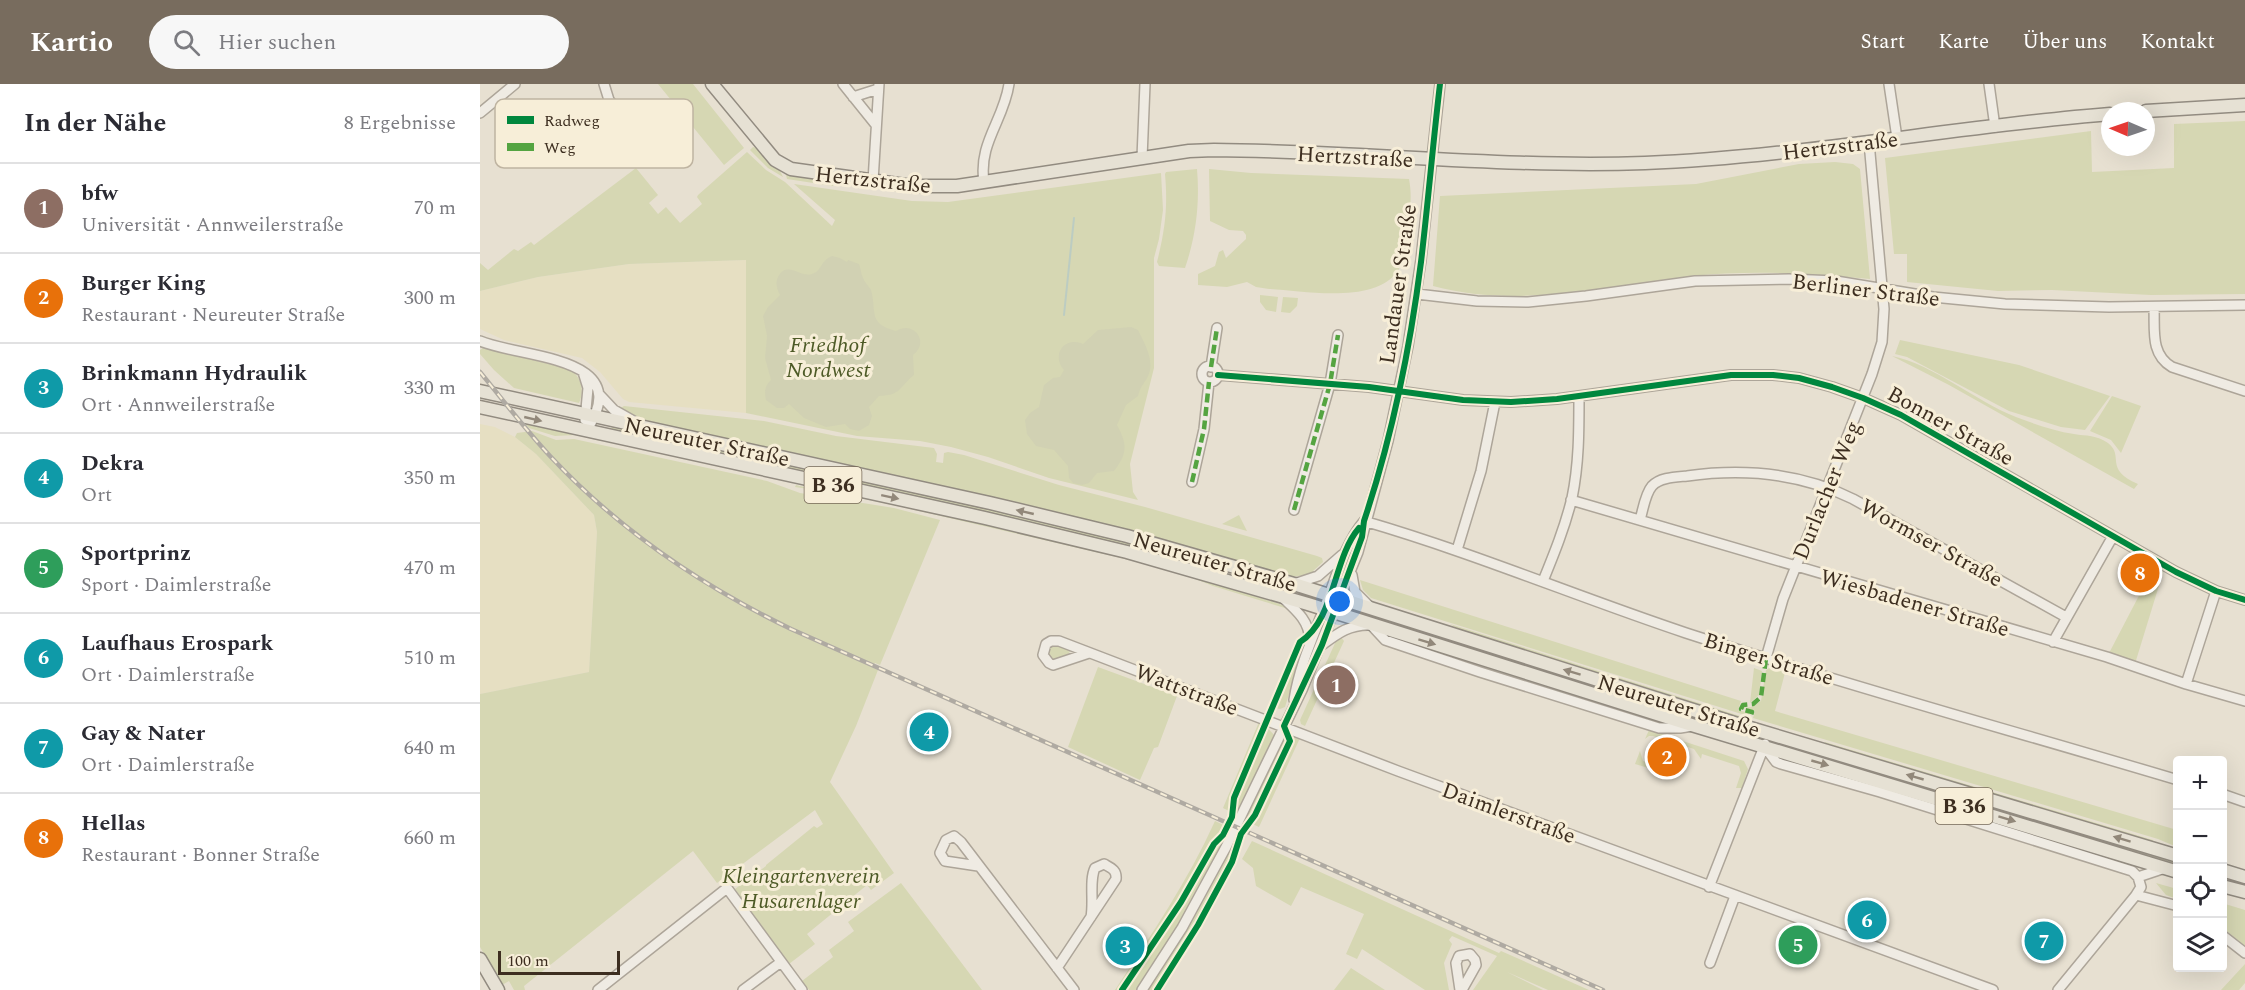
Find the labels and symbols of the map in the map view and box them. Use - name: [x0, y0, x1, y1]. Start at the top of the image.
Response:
- legend: [495, 99, 693, 168]
- north arrow: [2101, 102, 2155, 156]
- text: Radweg: [544, 109, 600, 133]
- street label: Hertzstraße: [1780, 123, 1900, 170]
- text: Weg: [544, 136, 576, 160]
- street label: Hertzstraße: [1296, 138, 1414, 177]
- street label: Hertzstraße: [813, 158, 933, 203]
- street label: Landauer Straße: [1371, 202, 1426, 366]
- street label: Berliner Straße: [1790, 265, 1942, 316]
- park label: Friedhof Nordwest: [786, 329, 871, 387]
- street label: Bonner Straße: [1881, 378, 2020, 475]
- street label: Neureuter Straße: [621, 409, 793, 476]
- one-way arrow: [524, 415, 542, 425]
- street label: Durlacher Weg: [1784, 416, 1870, 565]
- road number: B 36: [804, 467, 862, 503]
- street label: Wormser Straße: [1854, 490, 2009, 596]
- one-way arrow: [881, 493, 900, 502]
- one-way arrow: [1016, 506, 1035, 516]
- street label: Neureuter Straße: [1129, 523, 1300, 602]
- pin: 8: [2120, 550, 2160, 596]
- street label: Wiesbadener Straße: [1816, 561, 2013, 646]
- your location: [1325, 587, 1354, 616]
- street label: Binger Straße: [1700, 624, 1838, 695]
- one-way arrow: [1418, 638, 1436, 648]
- street label: Wattstraße: [1130, 656, 1243, 725]
- pin: 1: [1316, 662, 1356, 708]
- street label: Neureuter Straße: [1593, 666, 1764, 747]
- one-way arrow: [1563, 667, 1581, 676]
- pin: 4: [910, 710, 948, 754]
- pin: 2: [1648, 734, 1686, 780]
- one-way arrow: [1811, 759, 1829, 768]
- one-way arrow: [1906, 772, 1924, 781]
- street label: Daimlerstraße: [1437, 774, 1580, 853]
- road number: B 36: [1936, 788, 1992, 824]
- one-way arrow: [1998, 815, 2016, 824]
- one-way arrow: [2113, 834, 2131, 843]
- park label: Kleingartenverein Husarenlager: [722, 860, 880, 918]
- pin: 6: [1848, 898, 1886, 942]
- pin: 7: [2024, 918, 2064, 964]
- pin: 5: [1778, 922, 1818, 968]
- pin: 3: [1106, 924, 1144, 968]
- scale bar: [498, 948, 620, 976]

